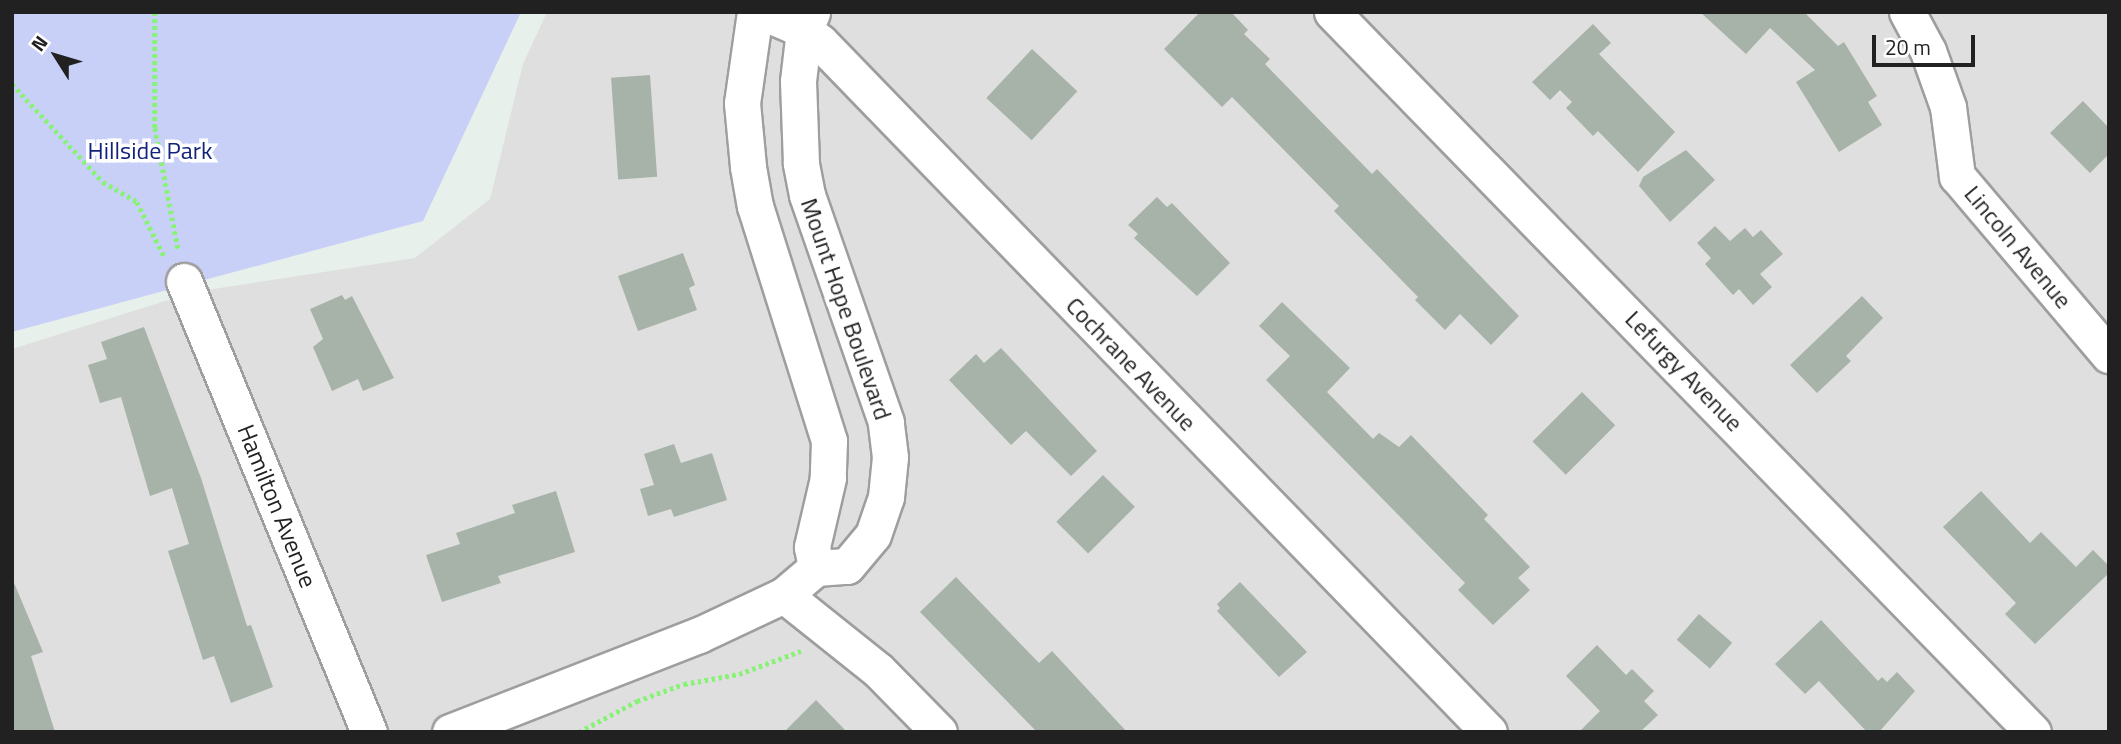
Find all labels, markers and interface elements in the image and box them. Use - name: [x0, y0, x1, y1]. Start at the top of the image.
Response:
- north arrow: [21, 21, 91, 91]
- scale bar: [1876, 21, 1979, 65]
- text: N: [23, 29, 54, 57]
- text: 20 m: [1885, 31, 1931, 63]
- park label: Hillside Park: [88, 137, 212, 165]
- street label: Lincoln Avenue: [1958, 180, 2078, 314]
- street label: Mount Hope Boulevard: [795, 194, 897, 424]
- street label: Cochrane Avenue: [1060, 291, 1202, 437]
- street label: Lefurgy Avenue: [1619, 305, 1749, 437]
- street label: Hamilton Avenue: [231, 420, 323, 592]

